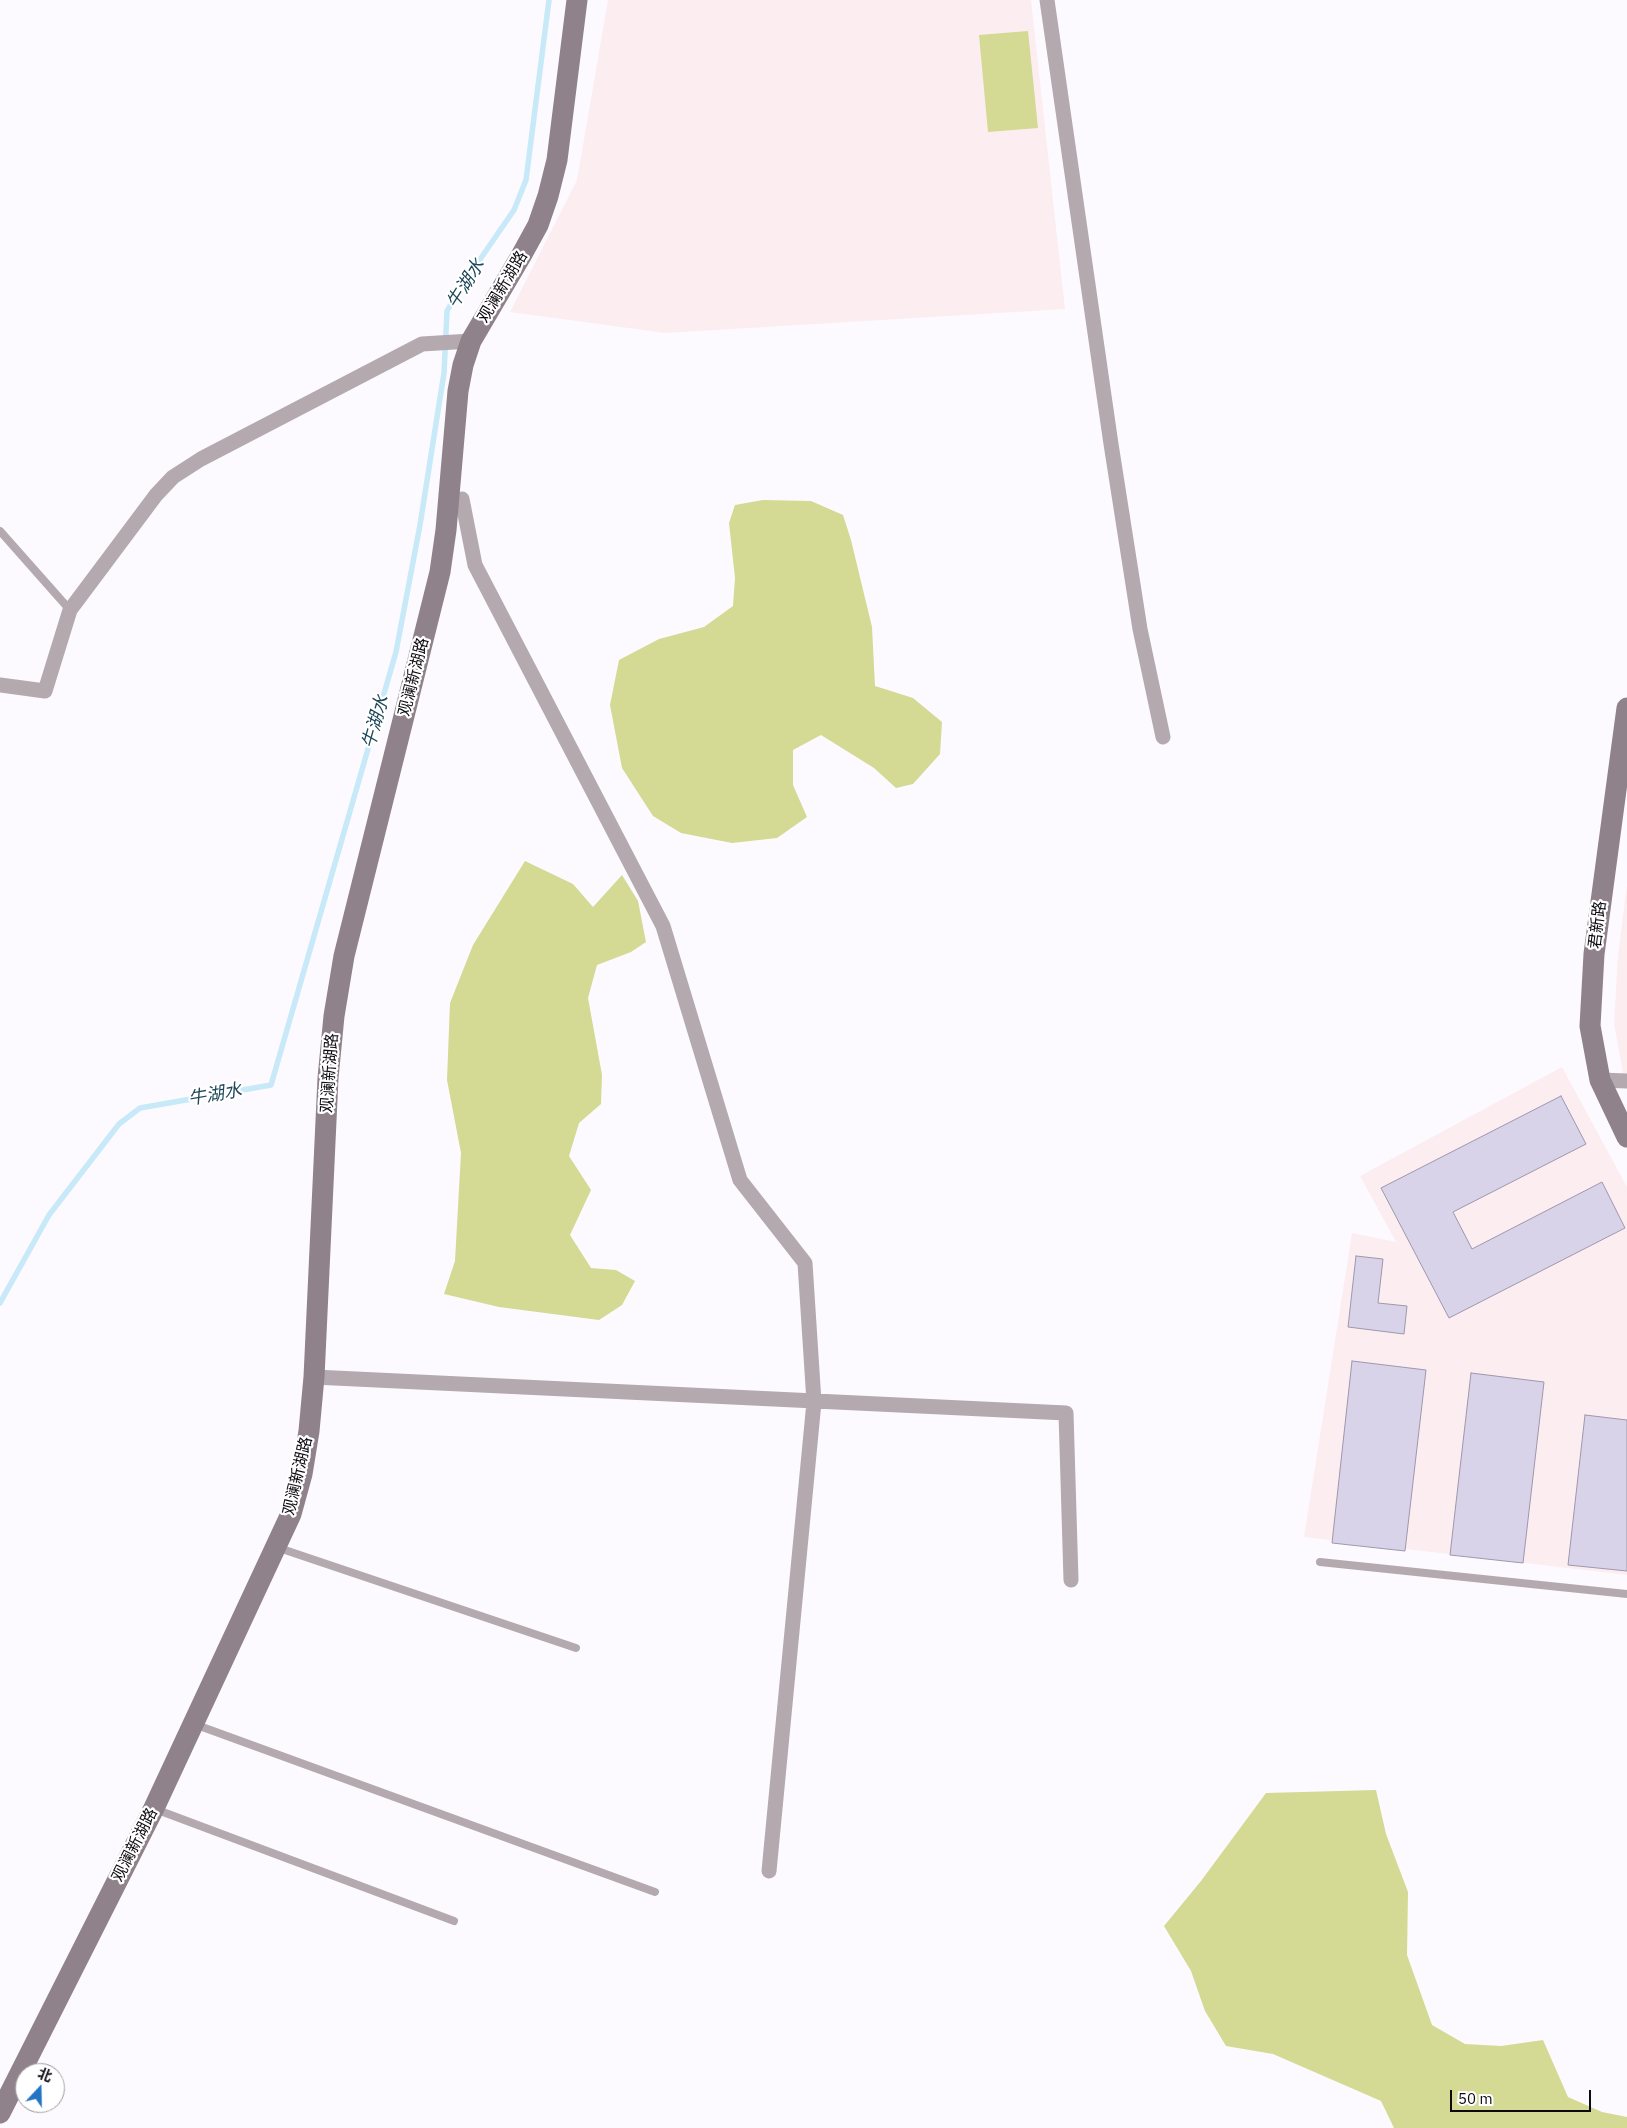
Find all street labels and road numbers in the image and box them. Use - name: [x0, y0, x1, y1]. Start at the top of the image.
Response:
- street label: 观澜新湖路: [474, 248, 532, 326]
- street label: 观澜新湖路: [395, 636, 433, 718]
- street label: 君新路: [1586, 900, 1610, 950]
- street label: 观澜新湖路: [318, 1032, 342, 1114]
- street label: 观澜新湖路: [280, 1435, 316, 1517]
- street label: 观澜新湖路: [108, 1805, 162, 1885]

